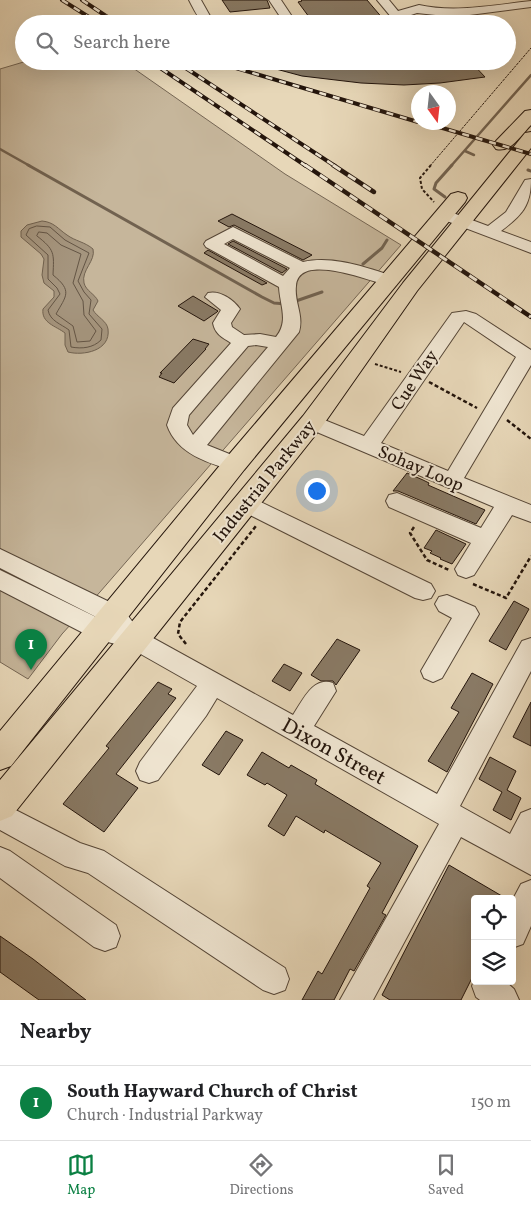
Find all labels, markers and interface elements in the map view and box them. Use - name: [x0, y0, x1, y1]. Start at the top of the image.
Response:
- search box: [15, 15, 516, 70]
- icon: search: [33, 29, 61, 57]
- text: Search here: [73, 30, 170, 56]
- north arrow: [411, 85, 456, 130]
- street label: Cue Way: [386, 345, 445, 416]
- street label: Industrial Parkway: [208, 415, 323, 549]
- street label: Sohay Loop: [374, 440, 467, 499]
- your location: [304, 478, 330, 504]
- pin: 1: [15, 629, 47, 670]
- street label: Dixon Street: [276, 712, 391, 793]
- map controls: [471, 895, 516, 985]
- button: locate: [471, 895, 516, 940]
- button: layers: [471, 940, 516, 985]
- text: Nearby: [20, 1018, 91, 1047]
- text: South Hayward Church of Christ: [67, 1079, 358, 1105]
- text: 1: [33, 1092, 39, 1114]
- text: 150 m: [470, 1092, 511, 1114]
- text: Church · Industrial Parkway: [67, 1105, 263, 1127]
- tab: Map: [67, 1151, 95, 1200]
- tab: Directions: [229, 1151, 294, 1200]
- tab: Saved: [428, 1151, 464, 1200]

